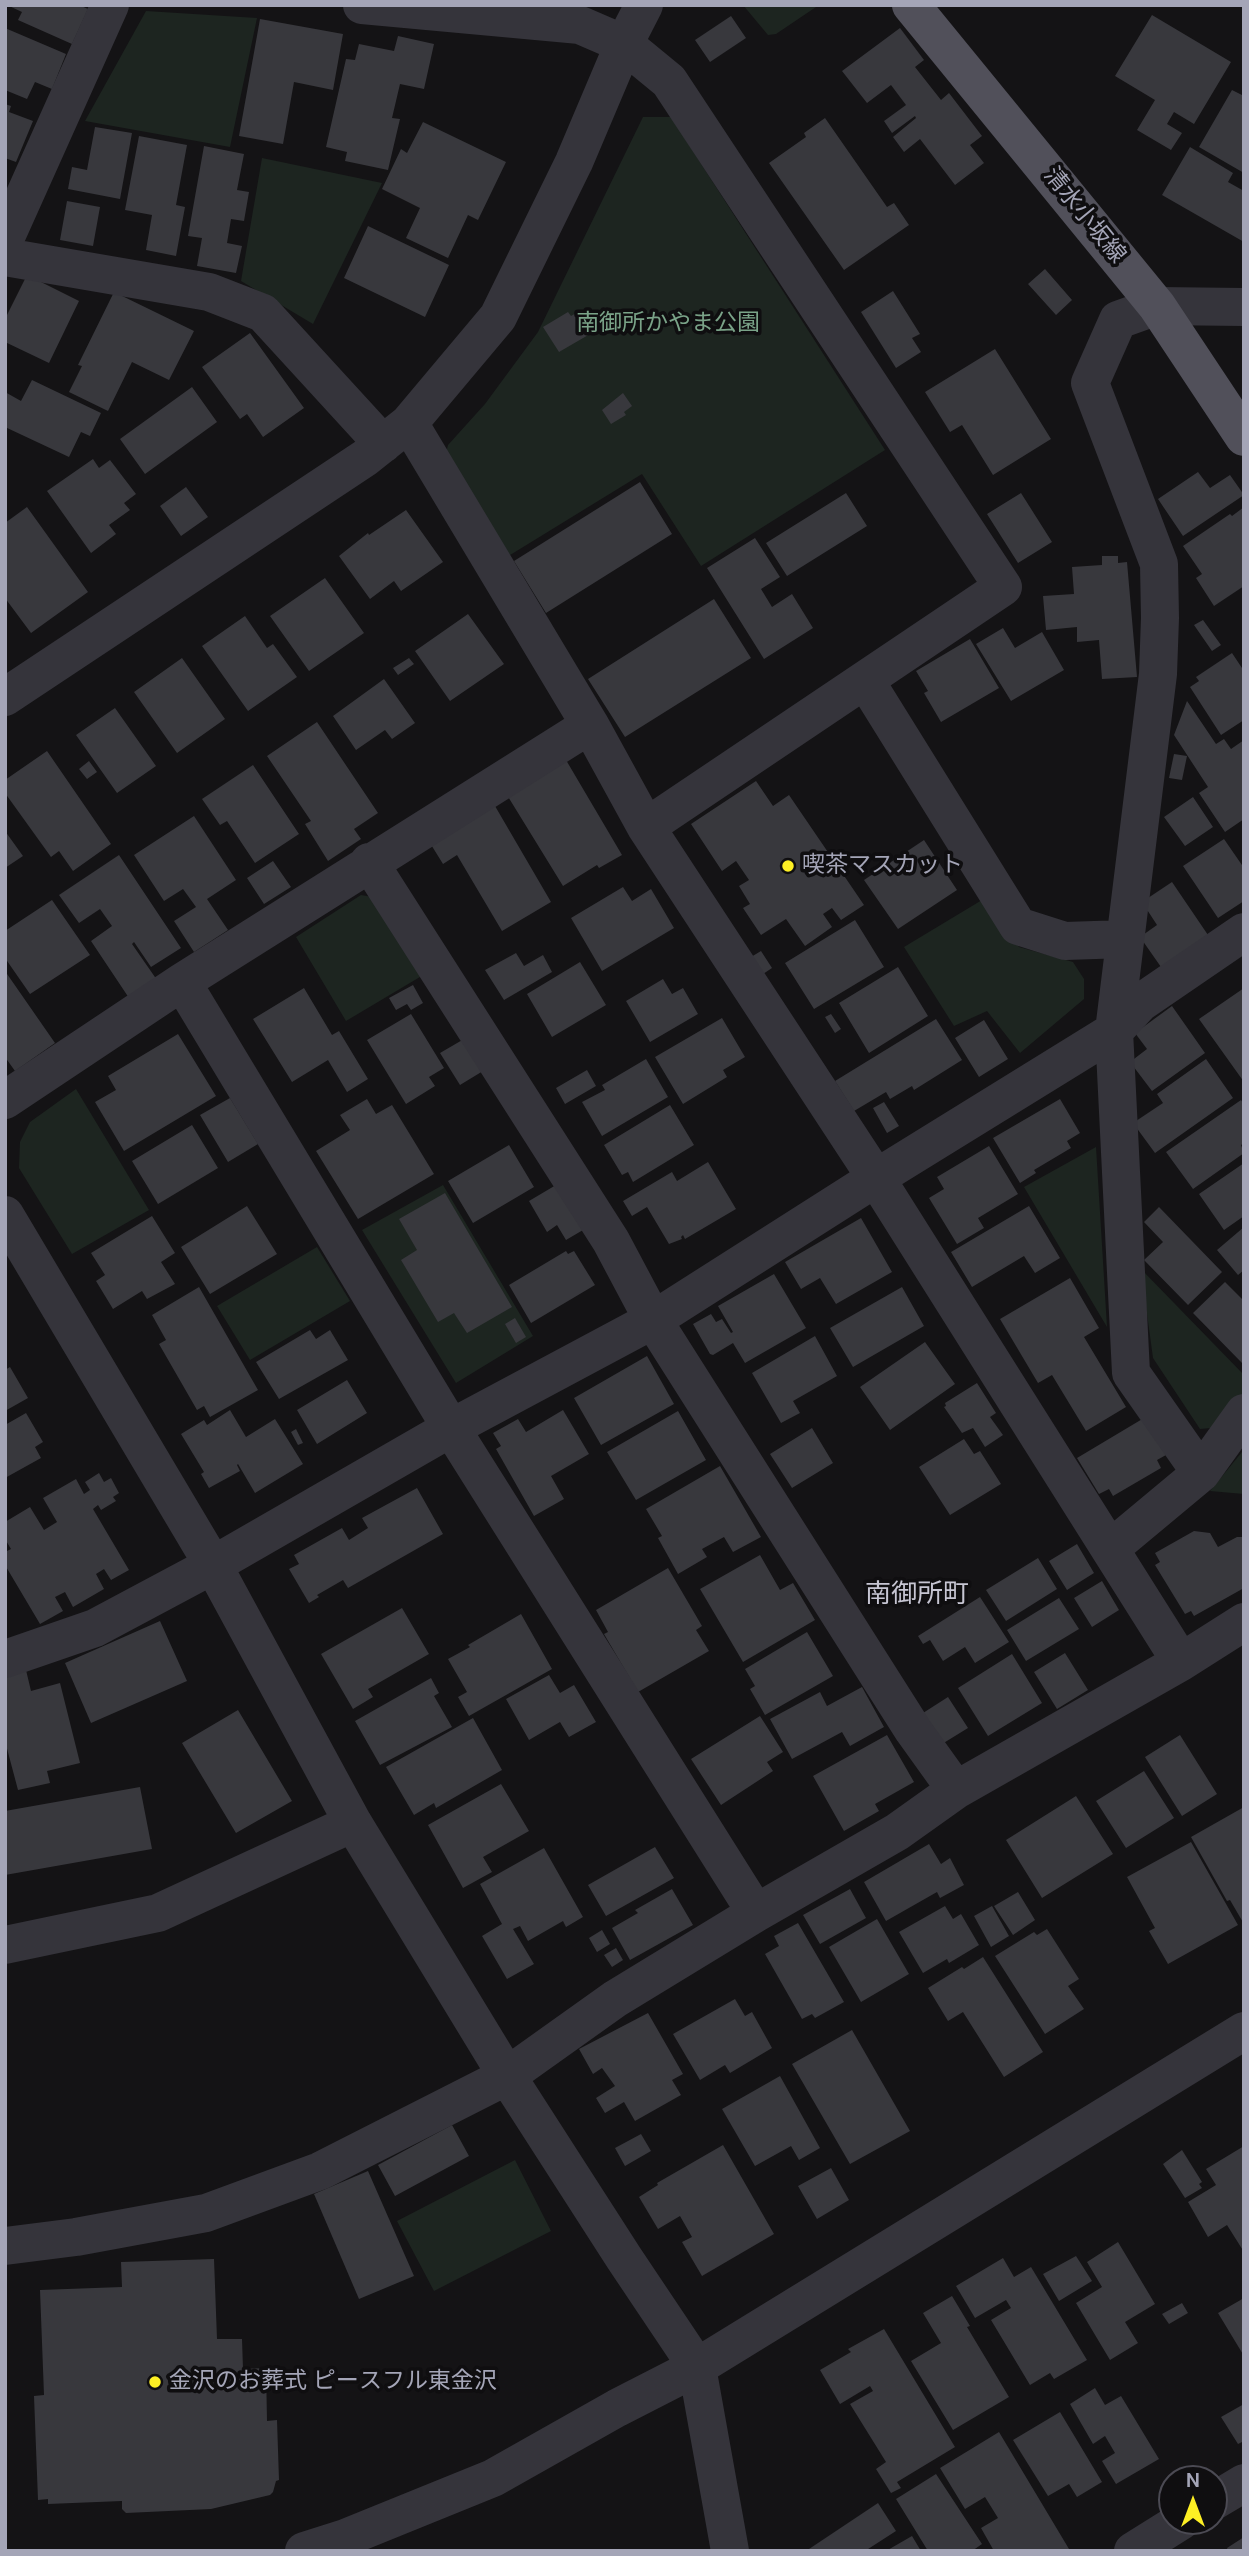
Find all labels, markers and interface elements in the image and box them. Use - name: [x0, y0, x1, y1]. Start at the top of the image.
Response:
- street label: 清水小坂線: [1037, 163, 1131, 269]
- park label: 南御所かやま公園: [576, 310, 760, 338]
- place label: 喫茶マスカット: [802, 852, 963, 880]
- marker: 喫茶マスカット: [780, 858, 796, 874]
- district label: 南御所町: [865, 1579, 969, 1611]
- place label: 金沢のお葬式 ピースフル東金沢: [169, 2368, 497, 2396]
- marker: 金沢のお葬式 ピースフル東金沢: [147, 2374, 163, 2390]
- north arrow: [1158, 2465, 1228, 2535]
- text: N: [1186, 2468, 1200, 2493]

